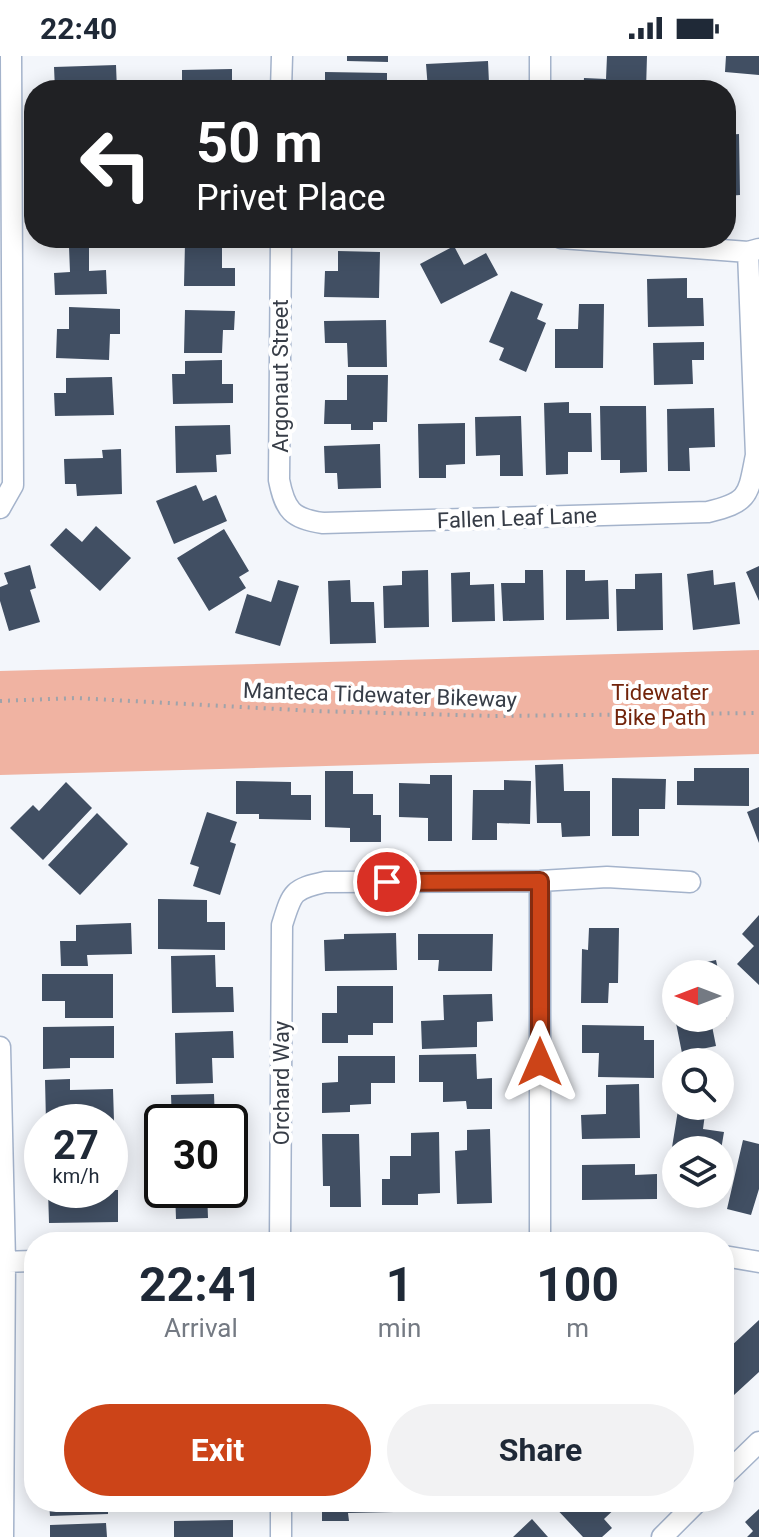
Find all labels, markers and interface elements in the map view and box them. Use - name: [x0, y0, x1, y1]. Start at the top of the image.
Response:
- text: 22:40: [40, 11, 117, 46]
- text: 50 m: [196, 110, 323, 176]
- icon: left: [64, 112, 168, 216]
- text: Privet Place: [196, 177, 386, 219]
- street label: Argonaut Street: [268, 299, 293, 453]
- street label: Fallen Leaf Lane: [437, 503, 597, 533]
- street label: Manteca Tidewater Bikeway: [243, 678, 518, 712]
- park label: Tidewater Bike Path: [611, 680, 709, 730]
- pin: [353, 848, 421, 916]
- icon: arrive: [365, 860, 409, 904]
- north arrow: [662, 960, 734, 1032]
- map controls: [662, 960, 734, 1208]
- street label: Orchard Way: [269, 1020, 294, 1145]
- position arrow: [498, 1020, 582, 1104]
- button: search: [662, 1048, 734, 1120]
- speed limit sign: 30: [144, 1104, 248, 1208]
- text: 27: [53, 1122, 99, 1169]
- button: layers: [662, 1136, 734, 1208]
- text: km/h: [53, 1164, 99, 1188]
- text: 22:41: [139, 1256, 263, 1313]
- text: 1: [386, 1256, 413, 1313]
- text: 100: [536, 1256, 619, 1313]
- text: Arrival: [164, 1313, 238, 1343]
- text: min: [378, 1313, 421, 1343]
- text: m: [566, 1313, 589, 1343]
- button: Exit: [64, 1404, 371, 1496]
- button: Share: [387, 1404, 694, 1496]

